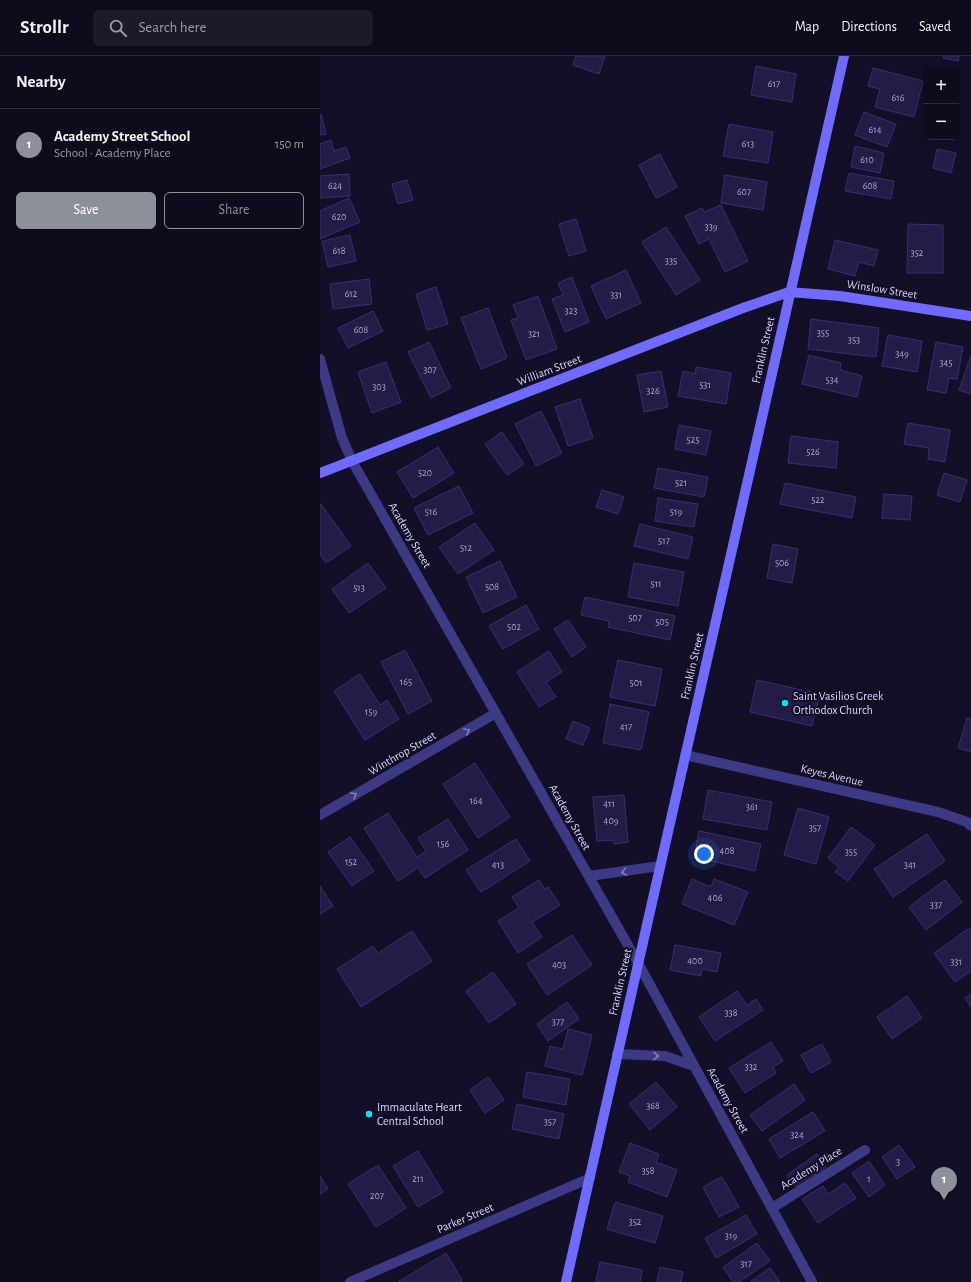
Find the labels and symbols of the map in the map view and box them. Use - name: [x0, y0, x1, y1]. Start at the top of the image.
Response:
- house number: 617: [768, 79, 780, 89]
- house number: 616: [892, 93, 905, 103]
- house number: 614: [869, 125, 882, 135]
- house number: 613: [742, 139, 754, 149]
- house number: 610: [860, 155, 874, 165]
- house number: 624: [328, 181, 342, 191]
- house number: 608: [863, 181, 878, 191]
- house number: 607: [737, 187, 751, 197]
- house number: 620: [332, 212, 346, 222]
- house number: 339: [705, 222, 718, 232]
- house number: 618: [333, 246, 346, 256]
- house number: 352: [911, 248, 924, 258]
- house number: 335: [665, 256, 677, 266]
- street label: Winslow Street: [846, 277, 918, 301]
- house number: 612: [345, 289, 358, 299]
- house number: 331: [610, 290, 622, 300]
- house number: 323: [565, 306, 577, 316]
- street label: Franklin Street: [750, 315, 777, 384]
- house number: 608: [354, 325, 369, 335]
- house number: 355: [817, 328, 829, 338]
- house number: 321: [528, 329, 540, 339]
- house number: 353: [848, 335, 860, 345]
- house number: 349: [895, 349, 909, 359]
- street label: William Street: [515, 352, 583, 388]
- house number: 345: [939, 358, 953, 368]
- house number: 307: [423, 365, 437, 375]
- house number: 534: [825, 375, 839, 385]
- house number: 531: [699, 380, 711, 390]
- house number: 303: [372, 382, 386, 392]
- house number: 326: [646, 386, 660, 396]
- house number: 525: [687, 435, 699, 445]
- house number: 526: [806, 447, 820, 457]
- house number: 520: [418, 468, 432, 478]
- house number: 521: [675, 478, 687, 488]
- house number: 522: [811, 495, 825, 505]
- street label: Academy Street: [386, 500, 434, 570]
- house number: 516: [425, 507, 437, 517]
- house number: 519: [670, 507, 682, 517]
- house number: 517: [658, 536, 670, 546]
- house number: 512: [460, 543, 473, 553]
- house number: 506: [775, 558, 789, 568]
- house number: 511: [650, 579, 662, 589]
- house number: 508: [485, 582, 499, 592]
- house number: 513: [353, 583, 365, 593]
- house number: 507: [628, 613, 642, 623]
- house number: 505: [655, 617, 669, 627]
- house number: 502: [507, 622, 521, 632]
- street label: Franklin Street: [679, 631, 706, 700]
- house number: 165: [400, 677, 412, 687]
- house number: 501: [630, 678, 642, 688]
- place label: Saint Vasilios Greek Orthodox Church: [793, 690, 884, 716]
- marker: Saint Vasilios Greek Orthodox Church: [780, 698, 790, 708]
- house number: 159: [365, 707, 377, 717]
- house number: 417: [620, 722, 632, 732]
- one-way arrow: [462, 728, 470, 735]
- street label: Winthrop Street: [366, 729, 438, 777]
- street label: Keyes Avenue: [799, 762, 864, 789]
- street label: Academy Street: [546, 782, 593, 853]
- one-way arrow: [350, 793, 357, 800]
- house number: 164: [470, 796, 483, 806]
- house number: 411: [603, 799, 615, 809]
- house number: 361: [746, 802, 758, 812]
- house number: 409: [604, 816, 619, 826]
- house number: 357: [809, 823, 821, 833]
- house number: 156: [437, 839, 449, 849]
- your location: [694, 844, 714, 864]
- house number: 408: [720, 846, 735, 856]
- house number: 355: [845, 847, 857, 857]
- house number: 152: [345, 857, 358, 867]
- house number: 413: [492, 860, 504, 870]
- house number: 341: [904, 860, 916, 870]
- one-way arrow: [621, 867, 627, 875]
- house number: 406: [708, 893, 723, 903]
- house number: 337: [930, 900, 942, 910]
- street label: Franklin Street: [607, 947, 634, 1016]
- house number: 400: [687, 956, 703, 966]
- house number: 331: [950, 957, 962, 967]
- house number: 403: [552, 960, 566, 970]
- house number: 338: [725, 1008, 738, 1018]
- house number: 377: [552, 1017, 564, 1027]
- one-way arrow: [653, 1051, 659, 1060]
- house number: 332: [745, 1062, 758, 1072]
- street label: Academy Street: [704, 1065, 751, 1136]
- place label: Immaculate Heart Central School: [377, 1101, 462, 1127]
- house number: 368: [646, 1101, 660, 1111]
- marker: Immaculate Heart Central School: [364, 1109, 374, 1119]
- house number: 357: [544, 1117, 556, 1127]
- house number: 324: [790, 1130, 804, 1140]
- street label: Academy Place: [778, 1144, 844, 1192]
- house number: 3: [896, 1157, 900, 1167]
- house number: 358: [641, 1166, 655, 1176]
- pin: 1: [931, 1167, 957, 1200]
- house number: 211: [412, 1174, 424, 1184]
- house number: 1: [867, 1174, 871, 1184]
- house number: 207: [370, 1191, 384, 1201]
- street label: Parker Street: [435, 1201, 495, 1235]
- house number: 352: [629, 1217, 642, 1227]
- house number: 319: [725, 1231, 737, 1241]
- house number: 317: [740, 1259, 752, 1269]

